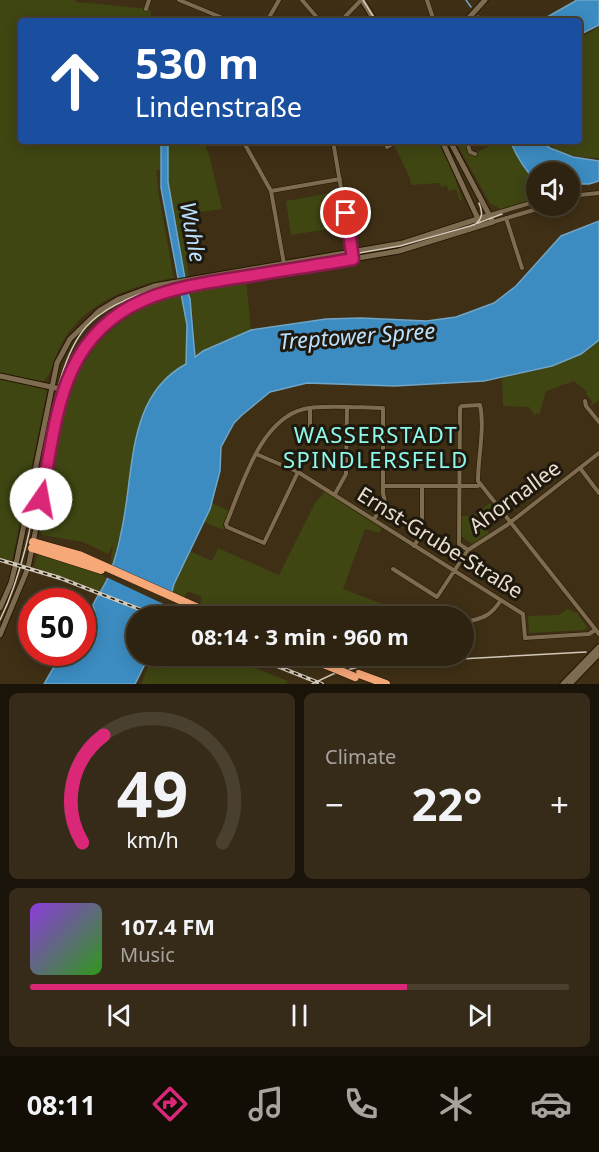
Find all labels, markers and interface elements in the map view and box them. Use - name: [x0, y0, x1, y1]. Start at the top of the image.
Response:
- text: 530 m: [135, 34, 259, 91]
- icon: ahead: [36, 42, 114, 120]
- text: Lindenstraße: [135, 88, 302, 125]
- map controls: [526, 162, 580, 216]
- button: sound: [526, 162, 580, 216]
- pin: [320, 187, 371, 238]
- icon: arrive: [329, 196, 362, 229]
- water label: Wuhle: [174, 199, 214, 264]
- water label: Treptower Spree: [278, 315, 436, 355]
- district label: WASSERSTADT SPINDLERSFELD: [283, 419, 469, 474]
- street label: Ahornallee: [463, 453, 566, 539]
- position arrow: [9, 467, 73, 531]
- street label: Ernst-Grube-Straße: [352, 480, 529, 604]
- speed limit sign: 50: [18, 588, 96, 666]
- text: 08:14 · 3 min · 960 m: [191, 621, 409, 651]
- text: Climate: [325, 743, 396, 770]
- text: 49: [116, 750, 188, 835]
- text: 22°: [412, 773, 482, 834]
- text: −: [325, 782, 344, 827]
- text: +: [550, 782, 569, 827]
- text: km/h: [126, 825, 178, 854]
- text: 107.4 FM: [120, 911, 215, 941]
- text: Music: [120, 941, 175, 968]
- icon: previous: [103, 999, 136, 1032]
- icon: pause: [283, 999, 316, 1032]
- icon: next: [463, 999, 496, 1032]
- icon: directions: [149, 1083, 191, 1125]
- icon: music: [245, 1083, 287, 1125]
- icon: phone: [340, 1083, 382, 1125]
- icon: climate: [435, 1083, 477, 1125]
- icon: car: [530, 1083, 572, 1125]
- text: 08:11: [27, 1086, 96, 1123]

